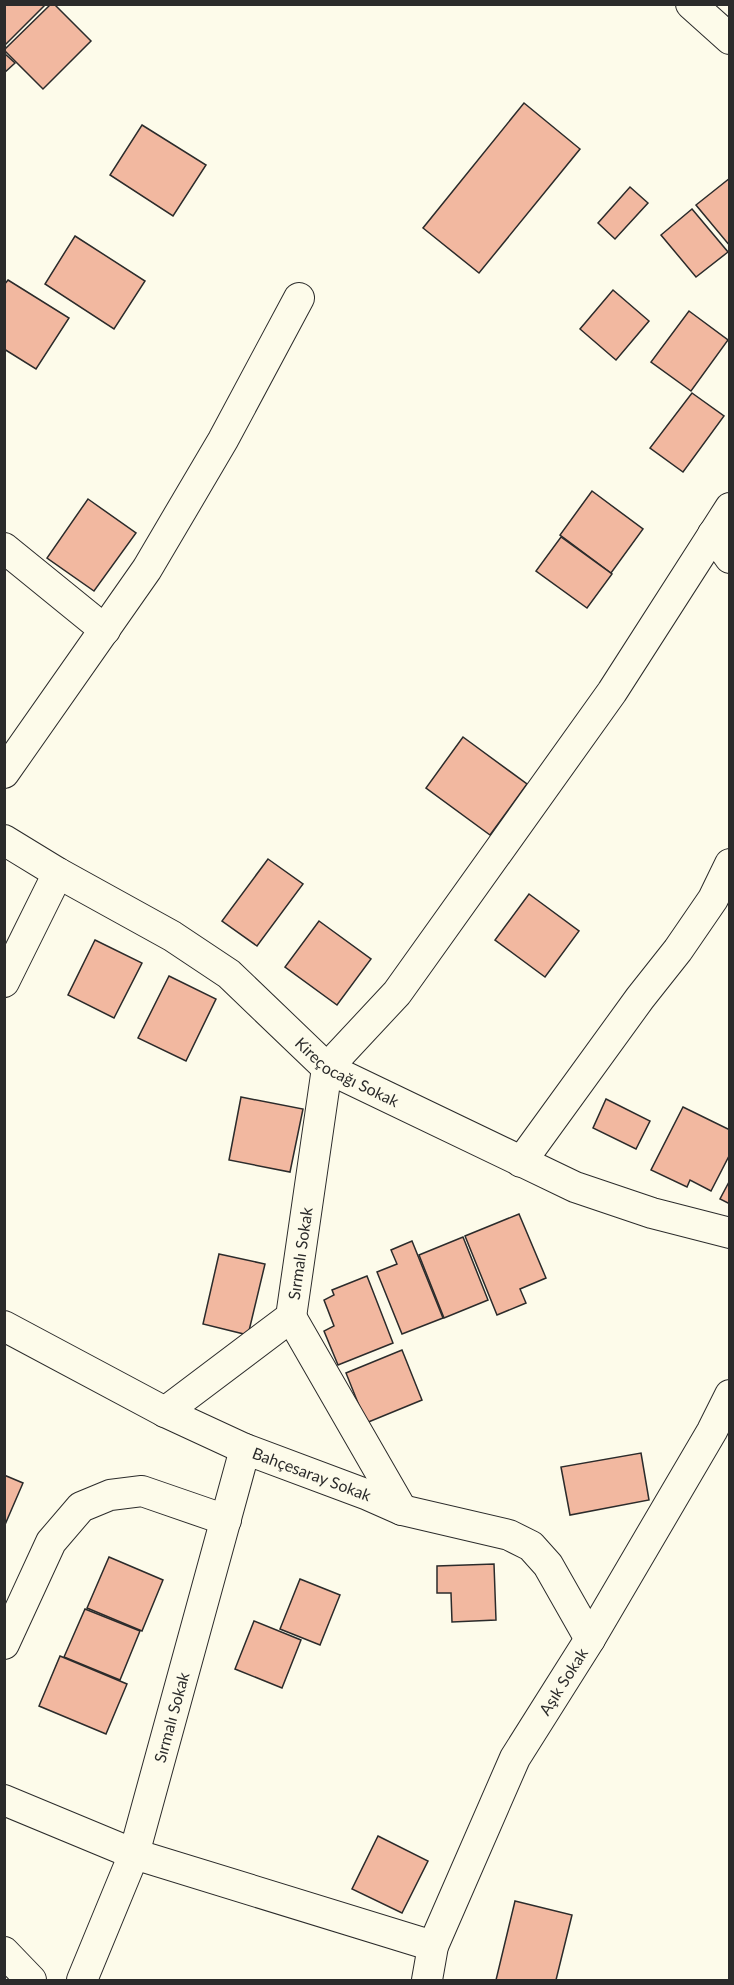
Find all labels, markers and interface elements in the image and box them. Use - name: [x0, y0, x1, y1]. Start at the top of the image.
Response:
- street label: Kireçocağı Sokak: [292, 1033, 403, 1110]
- street label: Sırmalı Sokak: [284, 1205, 316, 1301]
- street label: Bahçesaray Sokak: [250, 1443, 375, 1505]
- street label: Aşık Sokak: [535, 1643, 591, 1718]
- street label: Sırmalı Sokak: [150, 1669, 193, 1765]

